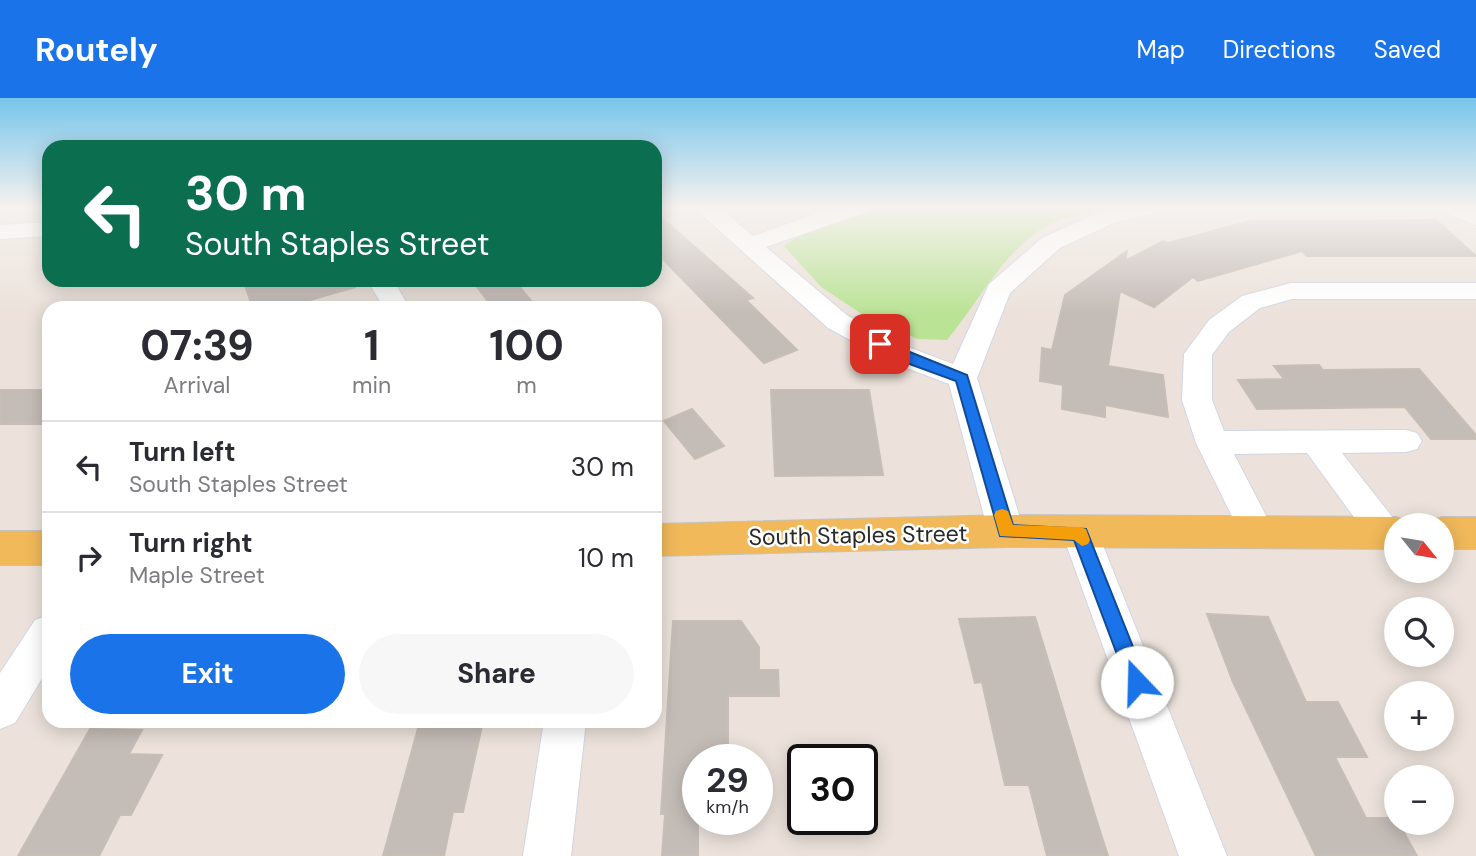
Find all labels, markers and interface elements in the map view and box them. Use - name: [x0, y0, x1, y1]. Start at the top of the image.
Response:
- text: Routely: [35, 28, 158, 71]
- text: Map: [1137, 34, 1185, 65]
- text: Directions: [1223, 34, 1336, 65]
- text: Saved: [1374, 34, 1441, 65]
- text: 30 m: [185, 161, 307, 225]
- icon: left: [70, 168, 161, 259]
- text: South Staples Street: [185, 223, 489, 265]
- pin: [850, 314, 910, 374]
- text: 07:39: [140, 318, 254, 373]
- text: 1: [364, 318, 379, 373]
- text: 100: [489, 318, 564, 373]
- icon: arrive: [861, 325, 899, 363]
- text: Arrival: [163, 370, 230, 400]
- text: min: [352, 370, 391, 400]
- text: m: [516, 370, 537, 400]
- text: Turn left: [129, 435, 236, 469]
- icon: left: [70, 448, 108, 486]
- text: 30 m: [571, 450, 634, 484]
- text: South Staples Street: [129, 469, 348, 499]
- north arrow: [1384, 513, 1454, 583]
- map controls: [1384, 513, 1454, 835]
- street label: South Staples Street: [748, 518, 968, 552]
- text: Turn right: [129, 526, 253, 560]
- icon: right: [70, 539, 108, 577]
- text: 10 m: [578, 541, 634, 575]
- text: Maple Street: [129, 560, 265, 590]
- button: search: [1384, 597, 1454, 667]
- button: Exit: [70, 634, 345, 714]
- button: Share: [359, 634, 634, 714]
- position arrow: [1100, 645, 1174, 719]
- button: +: [1384, 681, 1454, 751]
- speed limit sign: 30: [787, 744, 878, 835]
- text: 29: [706, 757, 749, 803]
- button: −: [1384, 765, 1454, 835]
- text: km/h: [706, 795, 749, 819]

